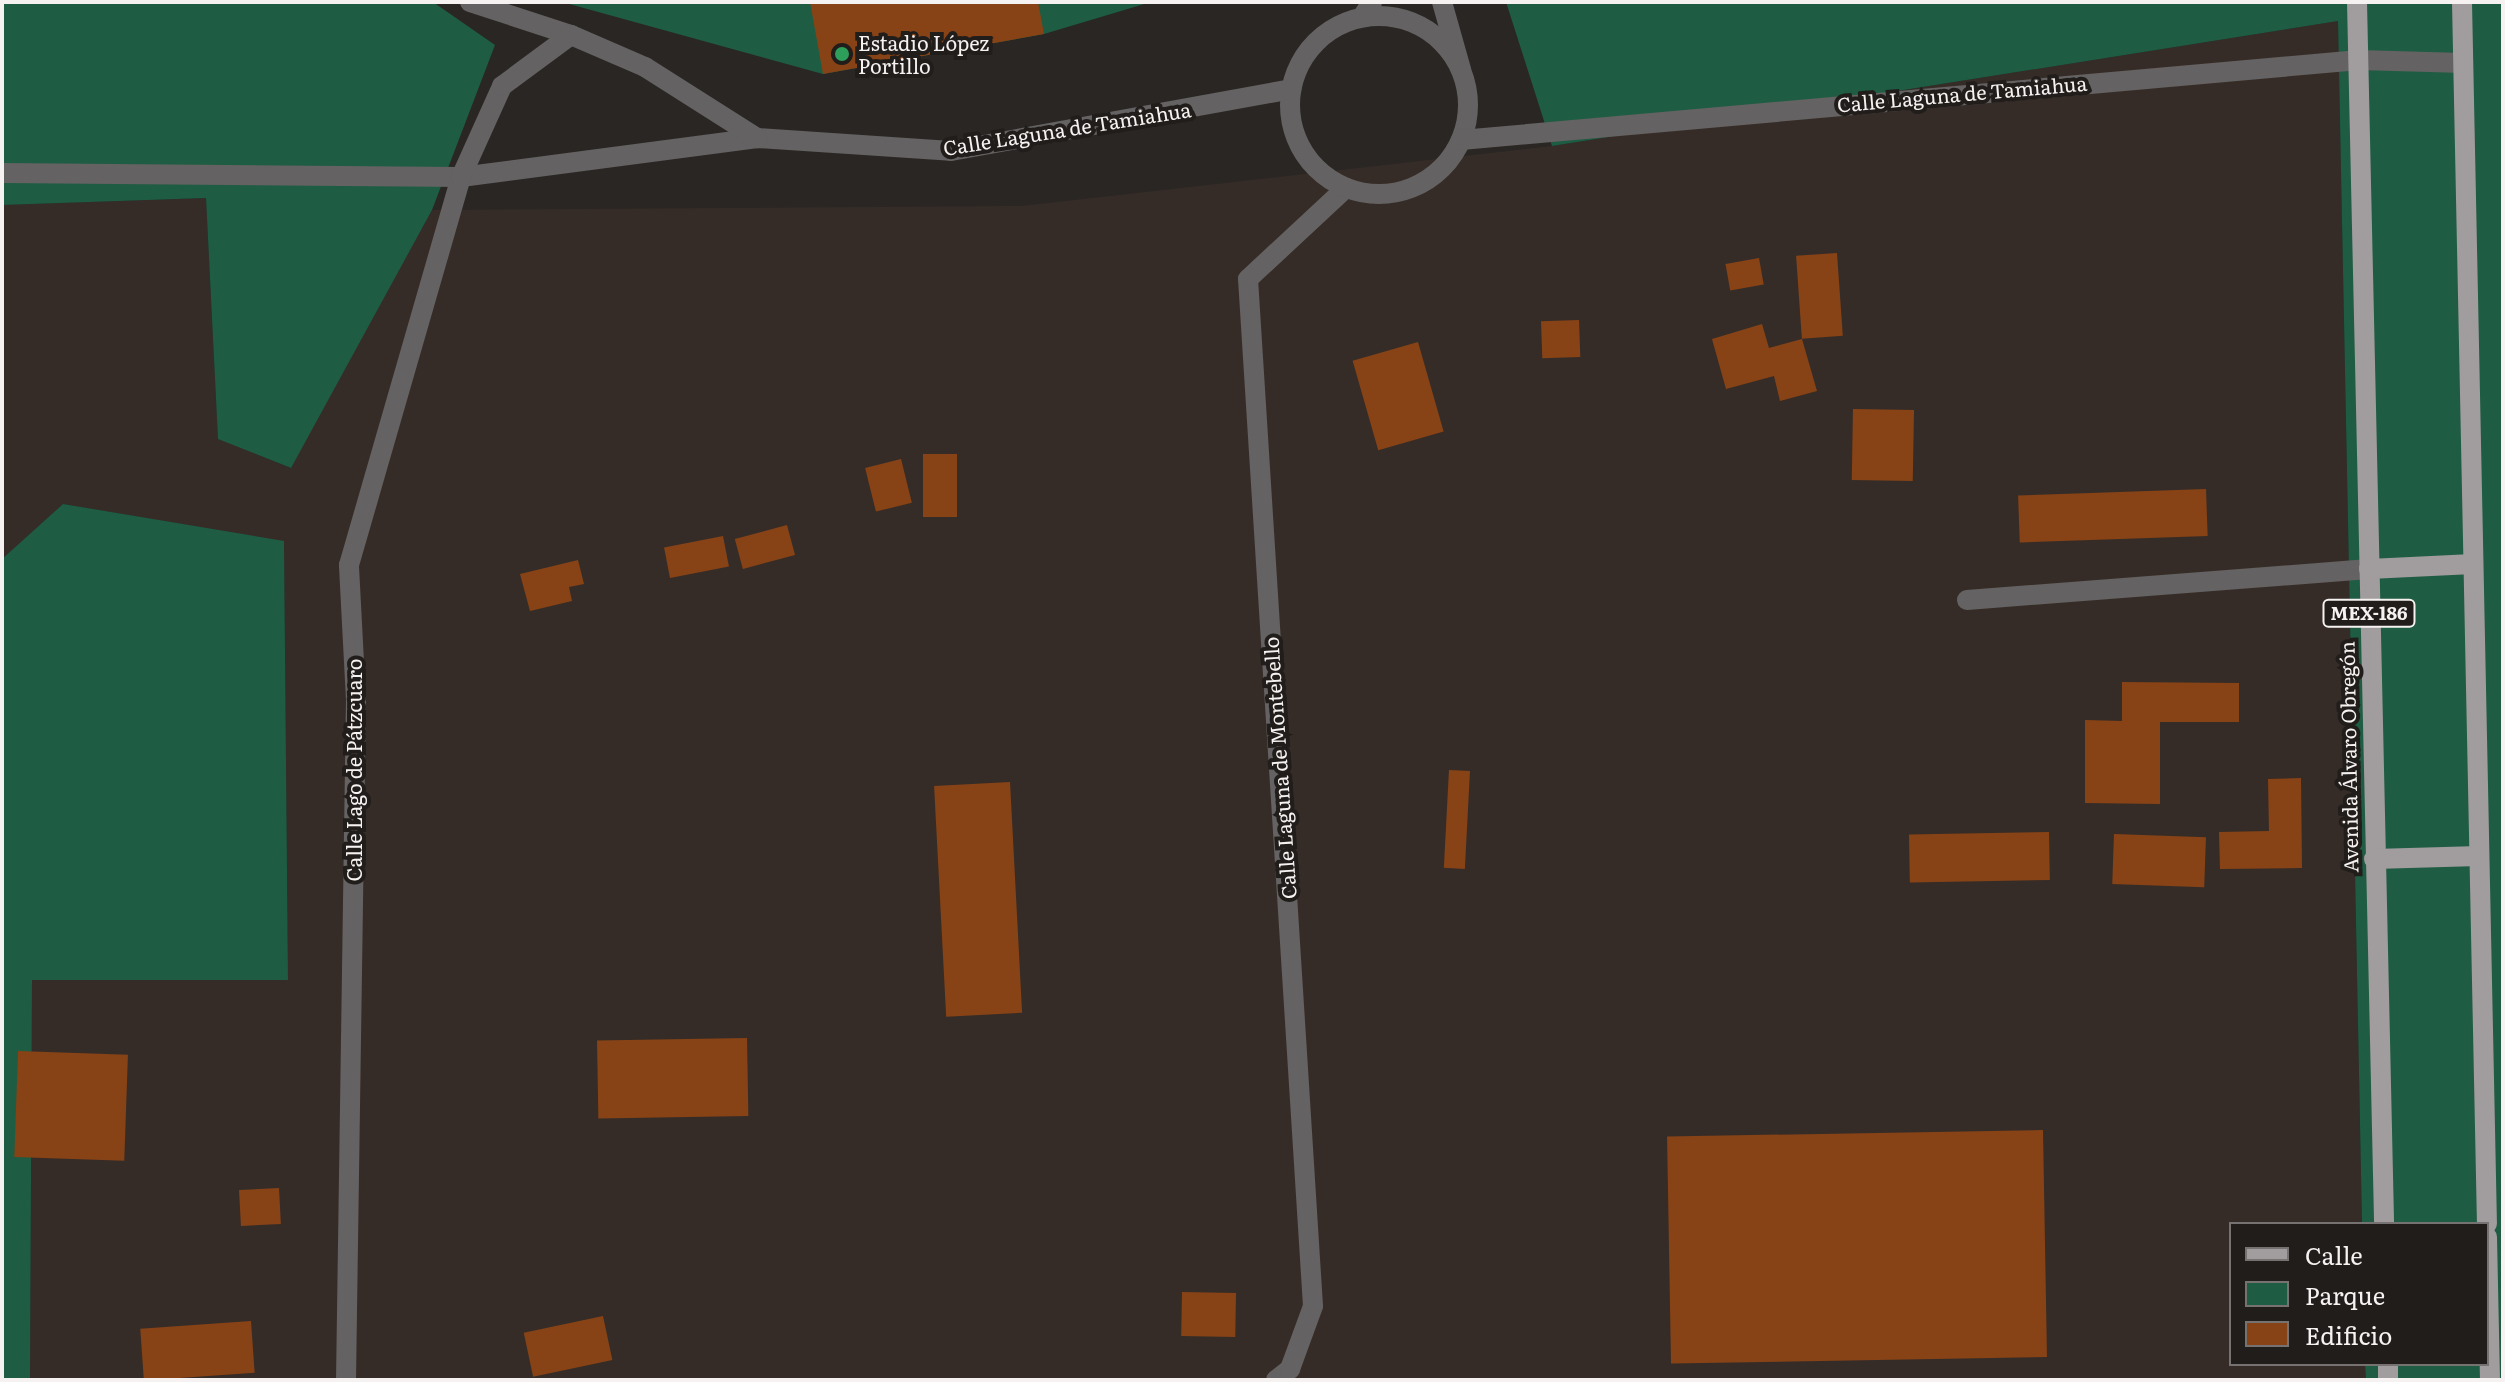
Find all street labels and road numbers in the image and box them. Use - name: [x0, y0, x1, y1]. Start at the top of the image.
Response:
- street label: Calle Laguna de Tamiahua: [1836, 70, 2088, 116]
- street label: Calle Laguna de Tamiahua: [941, 97, 1193, 159]
- road number: MEX-186: [2321, 599, 2417, 627]
- street label: Calle Laguna de Montebello: [1258, 636, 1300, 900]
- street label: Avenida Álvaro Obregón: [2334, 641, 2362, 873]
- street label: Calle Lago de Pátzcuaro: [341, 659, 365, 881]

